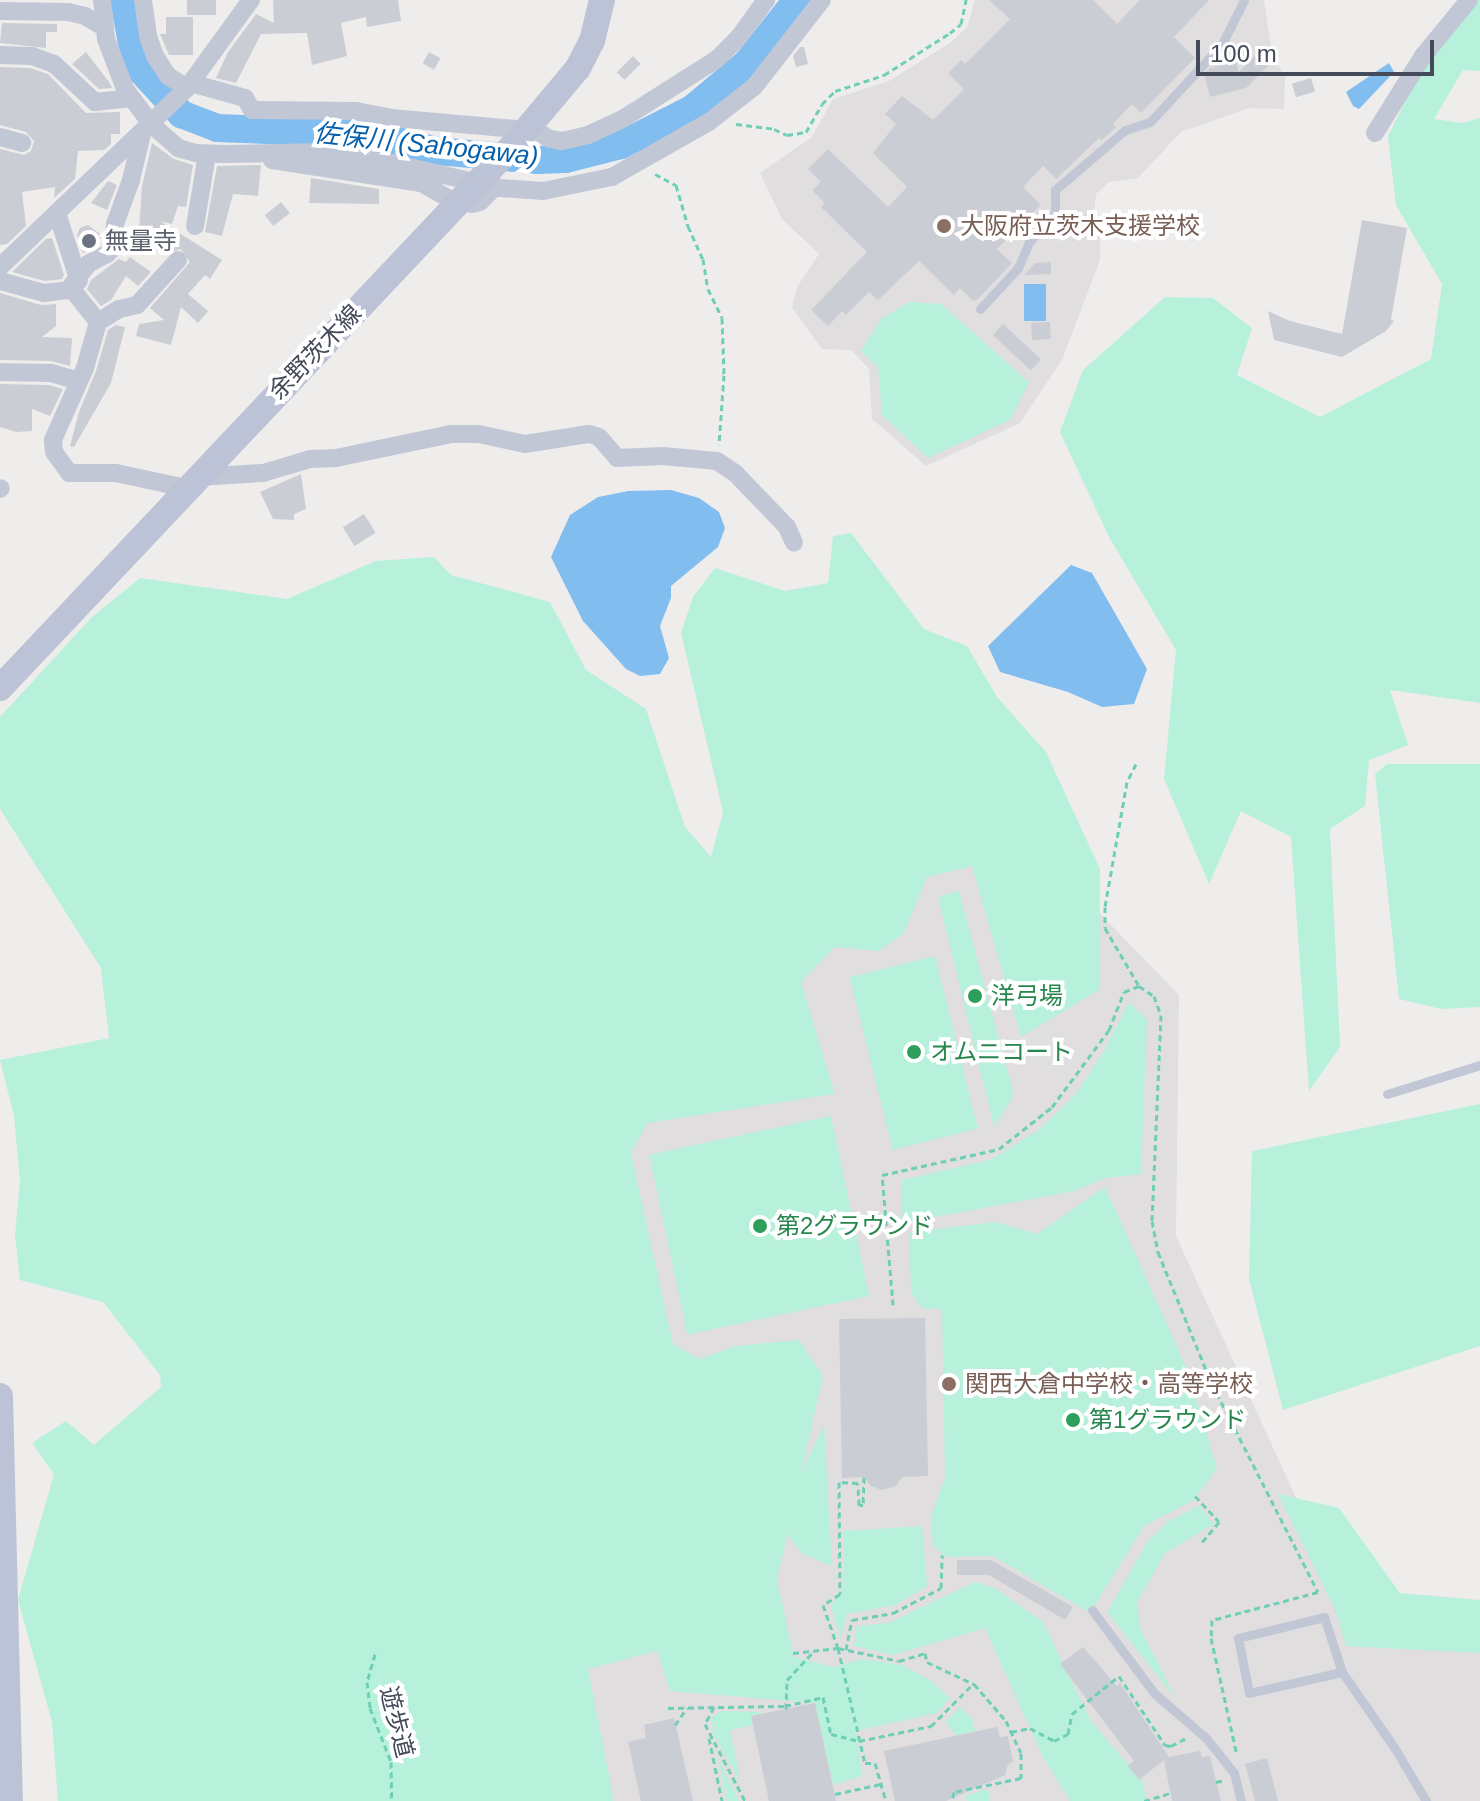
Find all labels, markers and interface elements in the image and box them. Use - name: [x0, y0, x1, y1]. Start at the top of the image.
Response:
- scale bar: [1200, 24, 1438, 74]
- text: 100 m: [1210, 40, 1277, 67]
- water label: 佐保川 (Sahogawa): [312, 118, 540, 172]
- place label: 大阪府立茨木支援学校: [960, 212, 1200, 240]
- marker: 大阪府立茨木支援学校: [935, 217, 953, 235]
- place label: 無量寺: [105, 227, 177, 255]
- marker: 無量寺: [80, 232, 98, 250]
- street label: 余野茨木線: [263, 299, 367, 405]
- place label: 洋弓場: [991, 982, 1063, 1010]
- marker: 洋弓場: [966, 987, 984, 1005]
- place label: オムニコート: [930, 1038, 1074, 1066]
- marker: オムニコート: [905, 1043, 923, 1061]
- place label: 第2グラウンド: [776, 1212, 933, 1240]
- marker: 第2グラウンド: [751, 1217, 769, 1235]
- place label: 関西大倉中学校・高等学校: [965, 1370, 1253, 1398]
- marker: 関西大倉中学校・高等学校: [940, 1375, 958, 1393]
- place label: 第1グラウンド: [1089, 1406, 1246, 1434]
- marker: 第1グラウンド: [1064, 1411, 1082, 1429]
- street label: 遊歩道: [374, 1684, 420, 1760]

